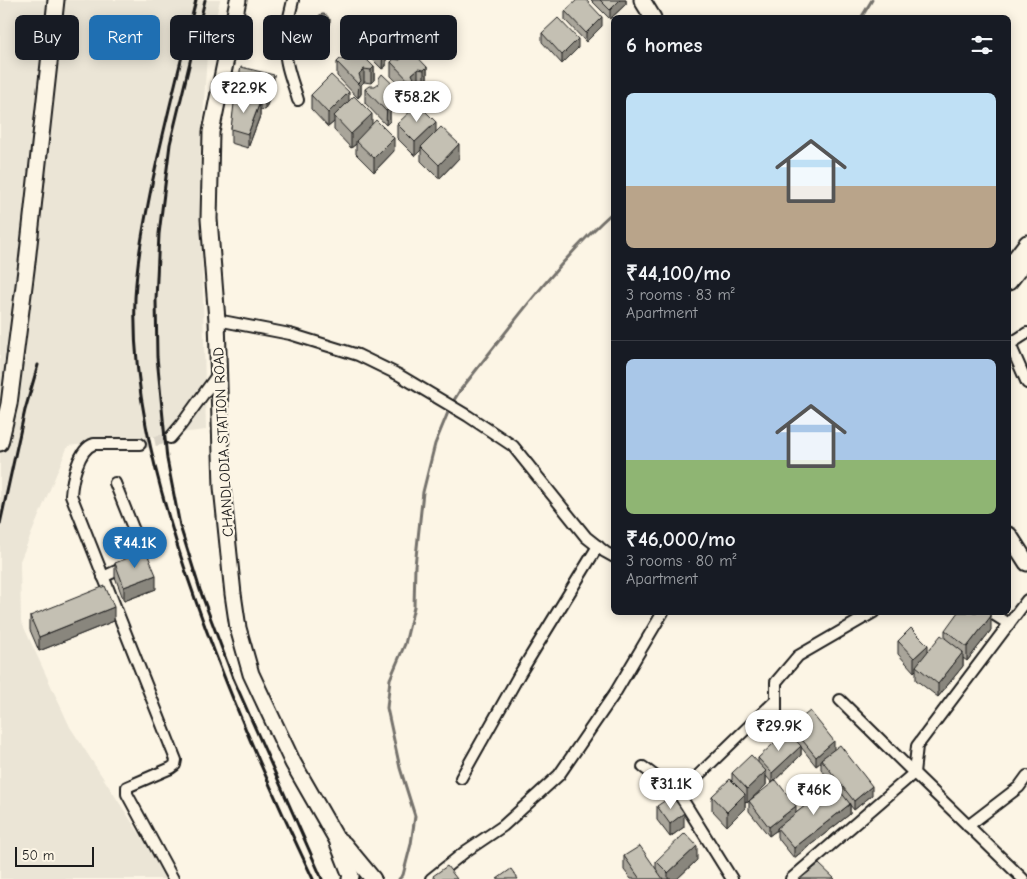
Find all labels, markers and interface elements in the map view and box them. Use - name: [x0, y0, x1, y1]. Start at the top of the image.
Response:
- chip: Buy: [15, 15, 79, 60]
- chip: Rent: [89, 15, 160, 60]
- chip: Filters: [170, 15, 253, 60]
- chip: New: [263, 15, 330, 60]
- chip: Apartment: [340, 15, 457, 60]
- icon: filters: [968, 31, 996, 59]
- text: 6 homes: [626, 33, 702, 57]
- pin: ₹22.9K: [203, 72, 285, 114]
- text: ₹22.9K: [221, 79, 267, 97]
- pin: ₹58.2K: [376, 80, 458, 123]
- text: ₹58.2K: [394, 88, 440, 106]
- icon: home: [766, 126, 856, 216]
- text: ₹44,100/mo: [626, 261, 731, 285]
- text: 3 rooms · 83 m²: [626, 286, 735, 304]
- text: Apartment: [626, 304, 698, 322]
- street label: CHANDLODIA STATION ROAD: [209, 347, 237, 537]
- icon: home: [766, 391, 856, 481]
- pin: ₹44.1K: [94, 526, 176, 569]
- text: ₹46,000/mo: [626, 527, 736, 551]
- text: ₹44.1K: [114, 534, 156, 552]
- text: 3 rooms · 80 m²: [626, 552, 736, 570]
- text: Apartment: [626, 570, 698, 588]
- pin: ₹29.9K: [738, 710, 820, 752]
- text: ₹29.9K: [756, 717, 802, 735]
- pin: ₹31.1K: [630, 768, 712, 810]
- pin: ₹46K: [784, 774, 844, 816]
- text: ₹31.1K: [650, 775, 692, 793]
- text: ₹46K: [797, 781, 831, 799]
- scale bar: [15, 844, 94, 867]
- text: 50 m: [22, 847, 54, 864]

